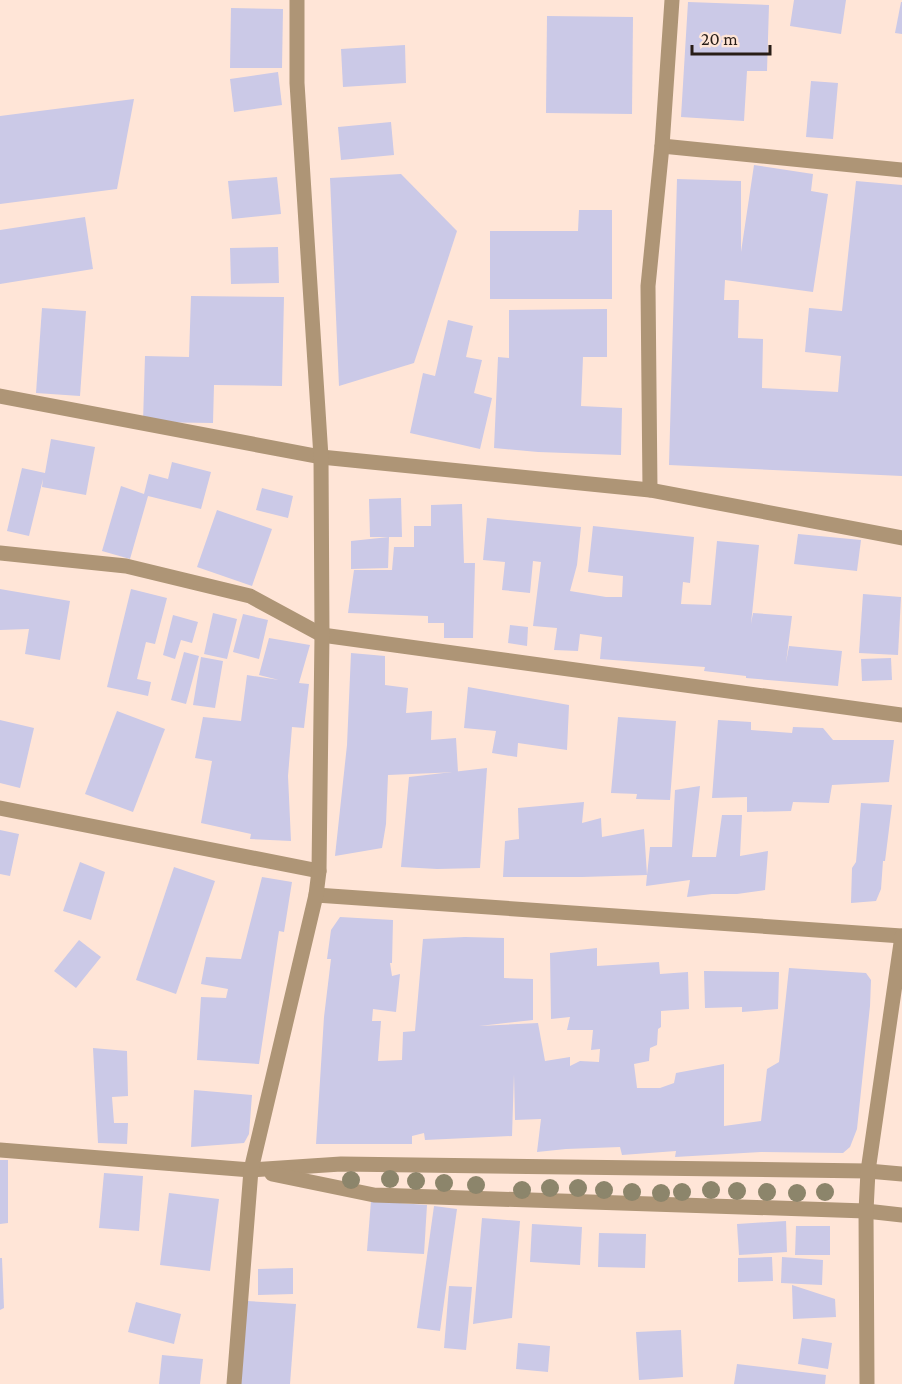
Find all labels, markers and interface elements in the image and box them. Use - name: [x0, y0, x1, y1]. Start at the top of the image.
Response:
- scale bar: [692, 18, 770, 56]
- text: 20 m: [701, 29, 738, 49]

